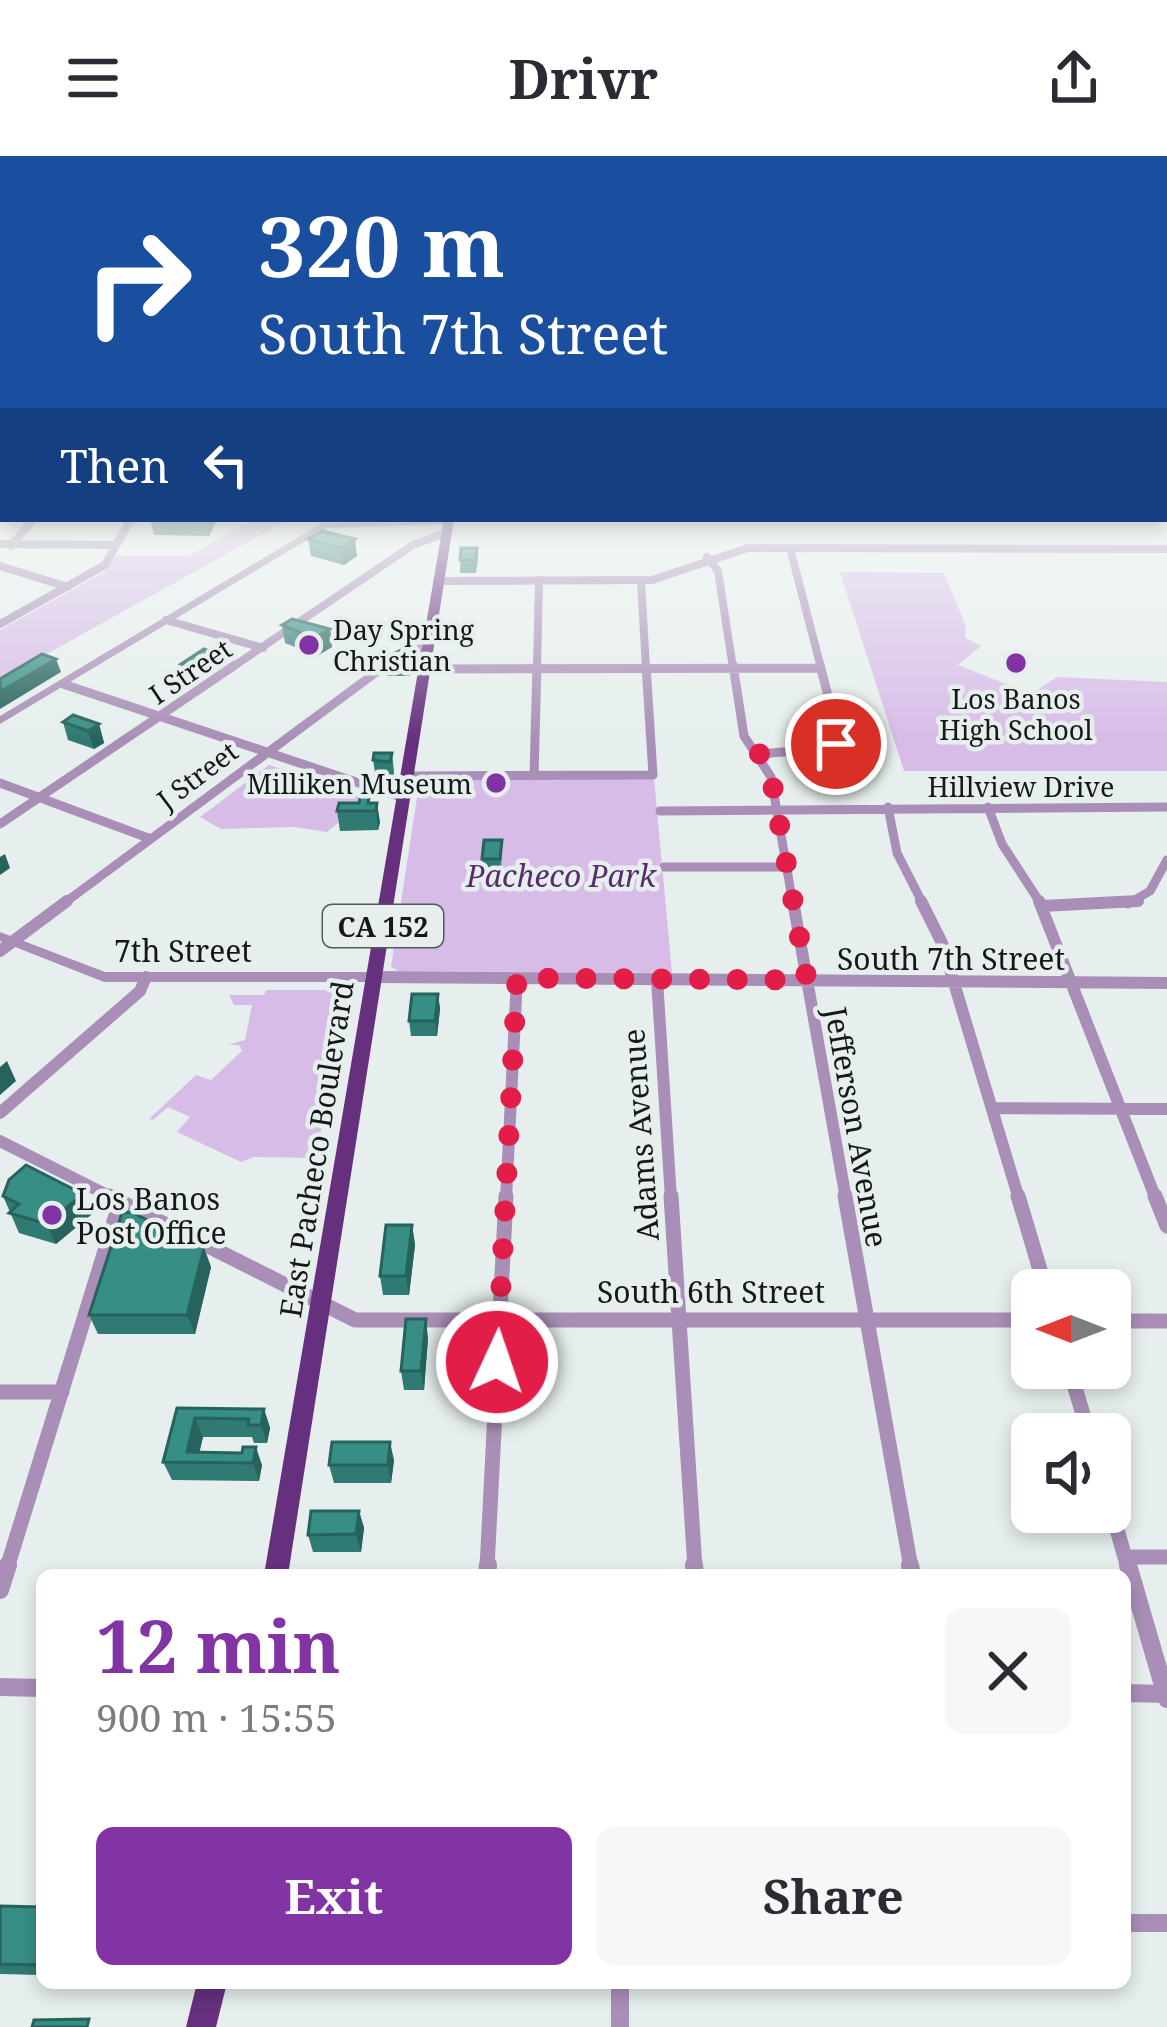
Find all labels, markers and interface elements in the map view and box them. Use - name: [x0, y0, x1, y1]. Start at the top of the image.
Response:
- text: Drivr: [509, 41, 658, 115]
- icon: menu: [60, 45, 126, 111]
- icon: share: [1041, 45, 1107, 111]
- text: 320 m: [258, 187, 505, 302]
- icon: right: [60, 204, 216, 360]
- text: South 7th Street: [258, 296, 668, 370]
- icon: left: [193, 432, 259, 498]
- text: Then: [60, 435, 169, 496]
- place label: Day Spring Christian: [333, 611, 475, 679]
- street label: I Street: [141, 630, 239, 712]
- marker: Day Spring Christian: [296, 632, 322, 658]
- marker: Los Banos High School: [1003, 650, 1029, 676]
- place label: Los Banos High School: [939, 680, 1093, 748]
- pin: [785, 693, 887, 795]
- icon: arrive: [803, 711, 869, 777]
- street label: J Street: [148, 733, 245, 818]
- place label: Milliken Museum: [247, 765, 472, 802]
- street label: Hillview Drive: [928, 768, 1114, 805]
- marker: Milliken Museum: [483, 770, 509, 796]
- park label: Pacheco Park: [465, 855, 657, 896]
- road number: CA 152: [323, 905, 443, 947]
- street label: 7th Street: [114, 930, 252, 971]
- street label: South 7th Street: [837, 938, 1065, 979]
- street label: East Pacheco Boulevard: [269, 978, 363, 1320]
- street label: Jefferson Avenue: [816, 1003, 898, 1250]
- street label: Adams Avenue: [612, 1027, 668, 1243]
- place label: Los Banos Post Office: [76, 1178, 226, 1253]
- marker: Los Banos Post Office: [39, 1202, 65, 1228]
- north arrow: [1011, 1269, 1131, 1389]
- map controls: [1011, 1269, 1131, 1533]
- street label: South 6th Street: [597, 1271, 825, 1312]
- position arrow: [434, 1299, 560, 1425]
- button: sound: [1011, 1413, 1131, 1533]
- text: 12 min: [96, 1596, 340, 1694]
- button: close: [945, 1608, 1071, 1734]
- text: 900 m · 15:55: [96, 1690, 337, 1743]
- button: Exit: [96, 1827, 572, 1965]
- button: Share: [596, 1827, 1071, 1965]

